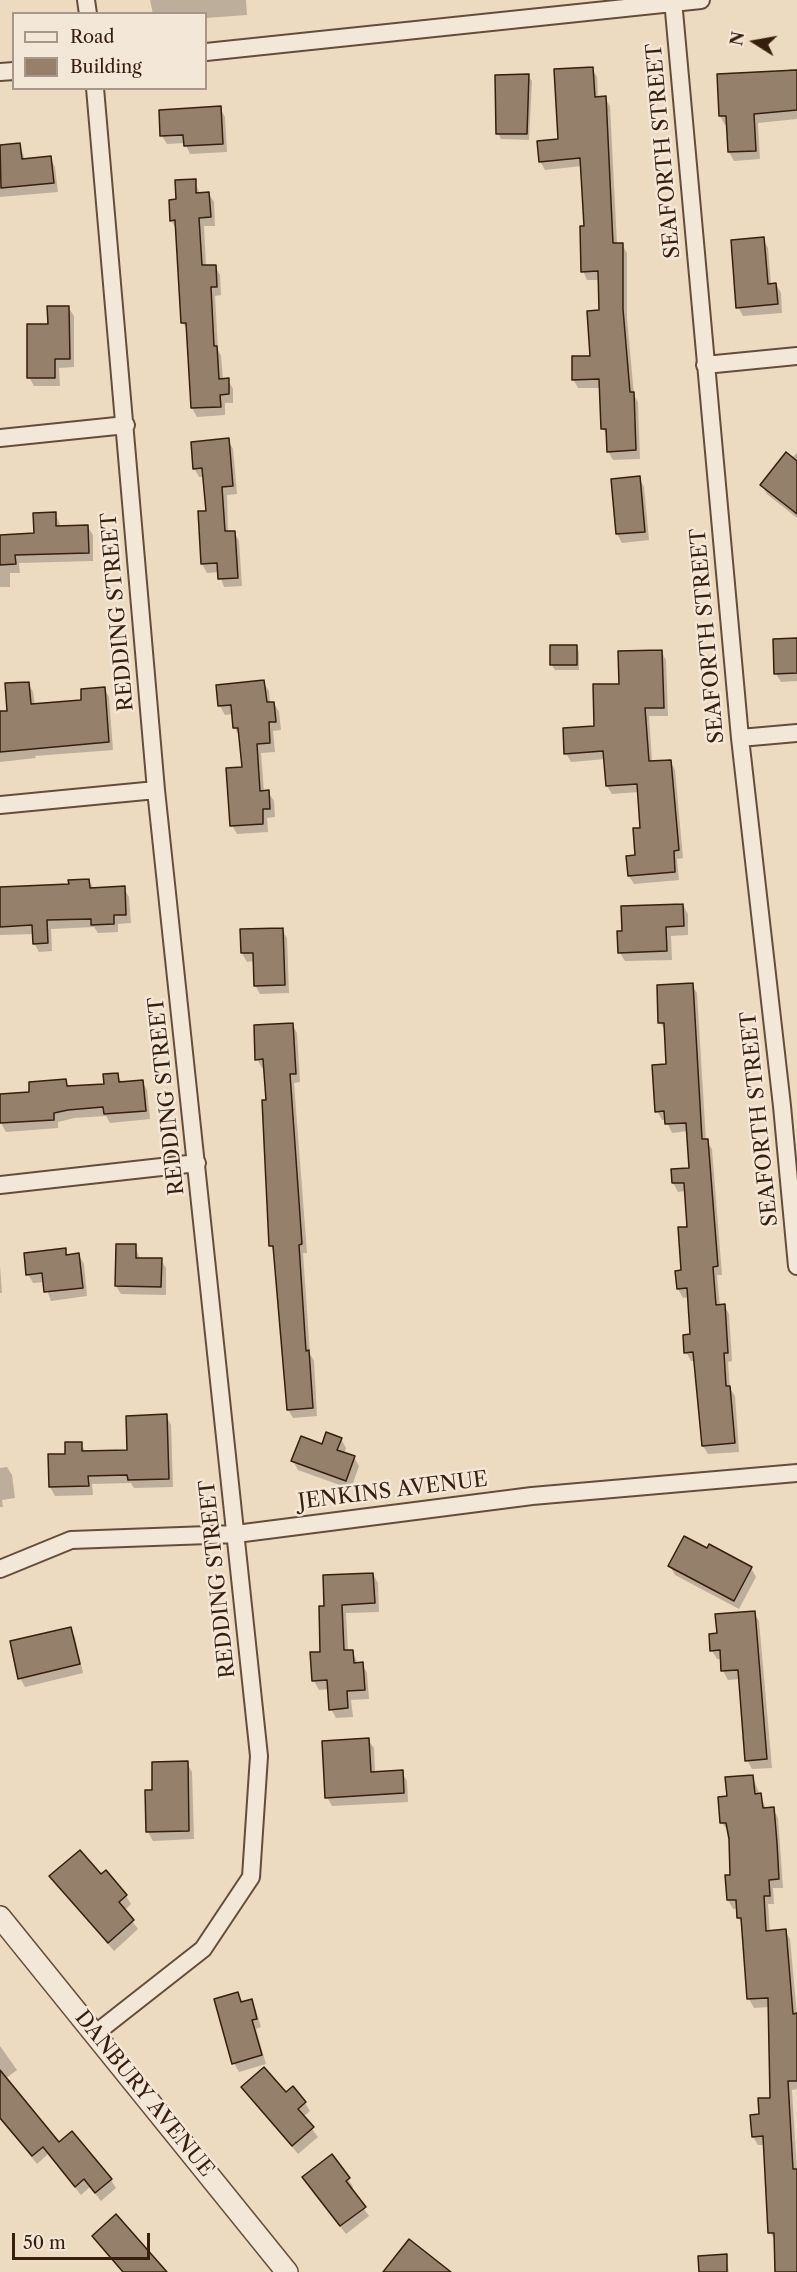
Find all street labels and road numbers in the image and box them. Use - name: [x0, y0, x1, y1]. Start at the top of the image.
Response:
- street label: SEAFORTH STREET: [642, 42, 686, 260]
- street label: REDDING STREET: [97, 512, 139, 712]
- street label: SEAFORTH STREET: [686, 527, 730, 745]
- street label: REDDING STREET: [144, 996, 190, 1196]
- street label: SEAFORTH STREET: [736, 1010, 784, 1228]
- street label: JENKINS AVENUE: [297, 1467, 489, 1515]
- street label: REDDING STREET: [195, 1479, 241, 1679]
- street label: DANBURY AVENUE: [69, 2006, 219, 2182]

